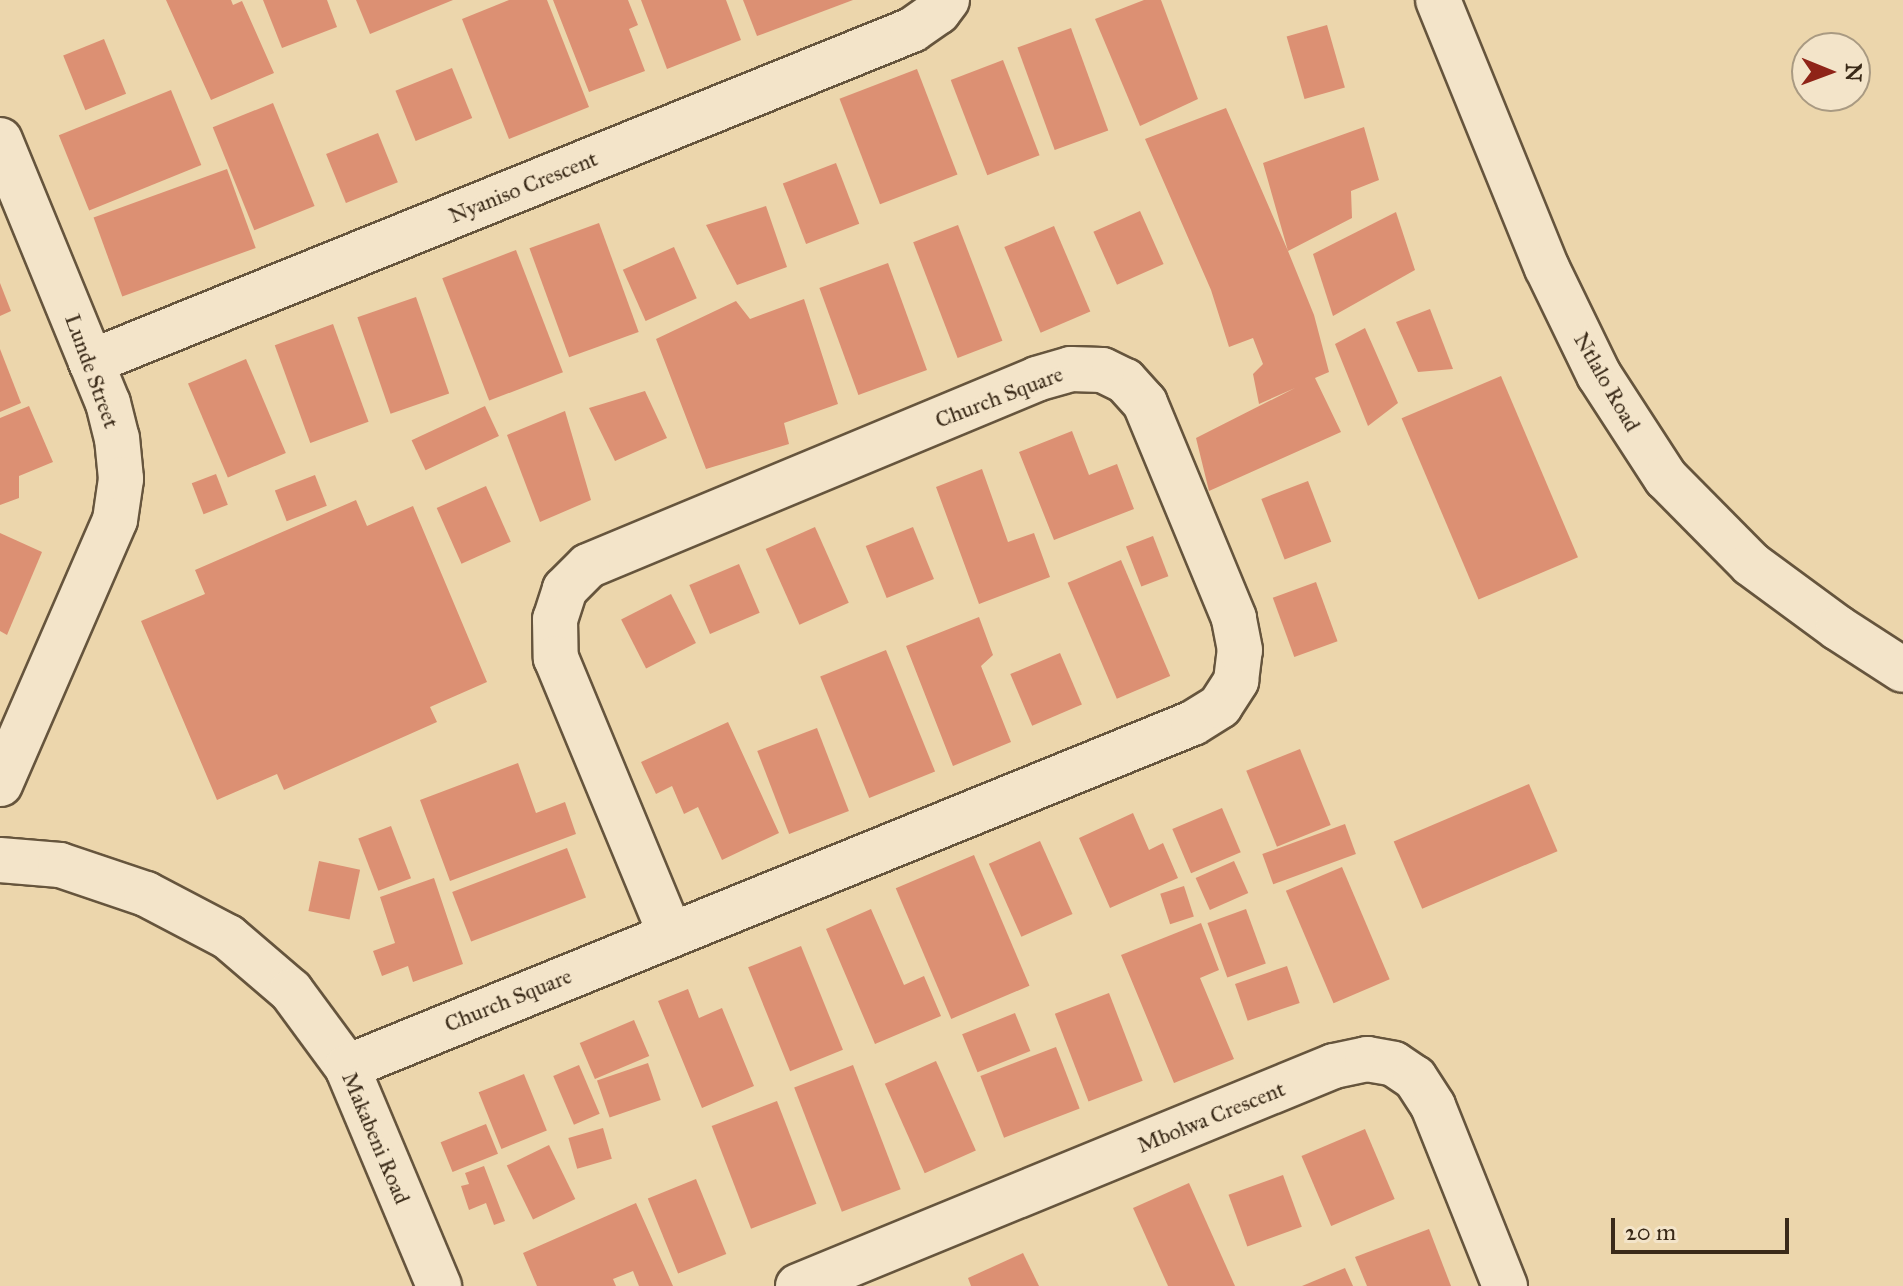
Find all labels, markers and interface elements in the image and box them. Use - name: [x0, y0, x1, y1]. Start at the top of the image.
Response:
- north arrow: [1791, 32, 1871, 112]
- text: N: [1840, 63, 1867, 82]
- street label: Nyaniso Crescent: [445, 145, 601, 229]
- street label: Lunde Street: [59, 310, 125, 432]
- street label: Ntlalo Road: [1568, 328, 1646, 436]
- street label: Church Square: [931, 361, 1067, 433]
- street label: Church Square: [441, 963, 575, 1037]
- street label: Makabeni Road: [336, 1068, 416, 1208]
- street label: Mbolwa Crescent: [1133, 1075, 1289, 1159]
- scale bar: [1615, 1202, 1793, 1252]
- text: 20 m: [1625, 1217, 1676, 1247]

